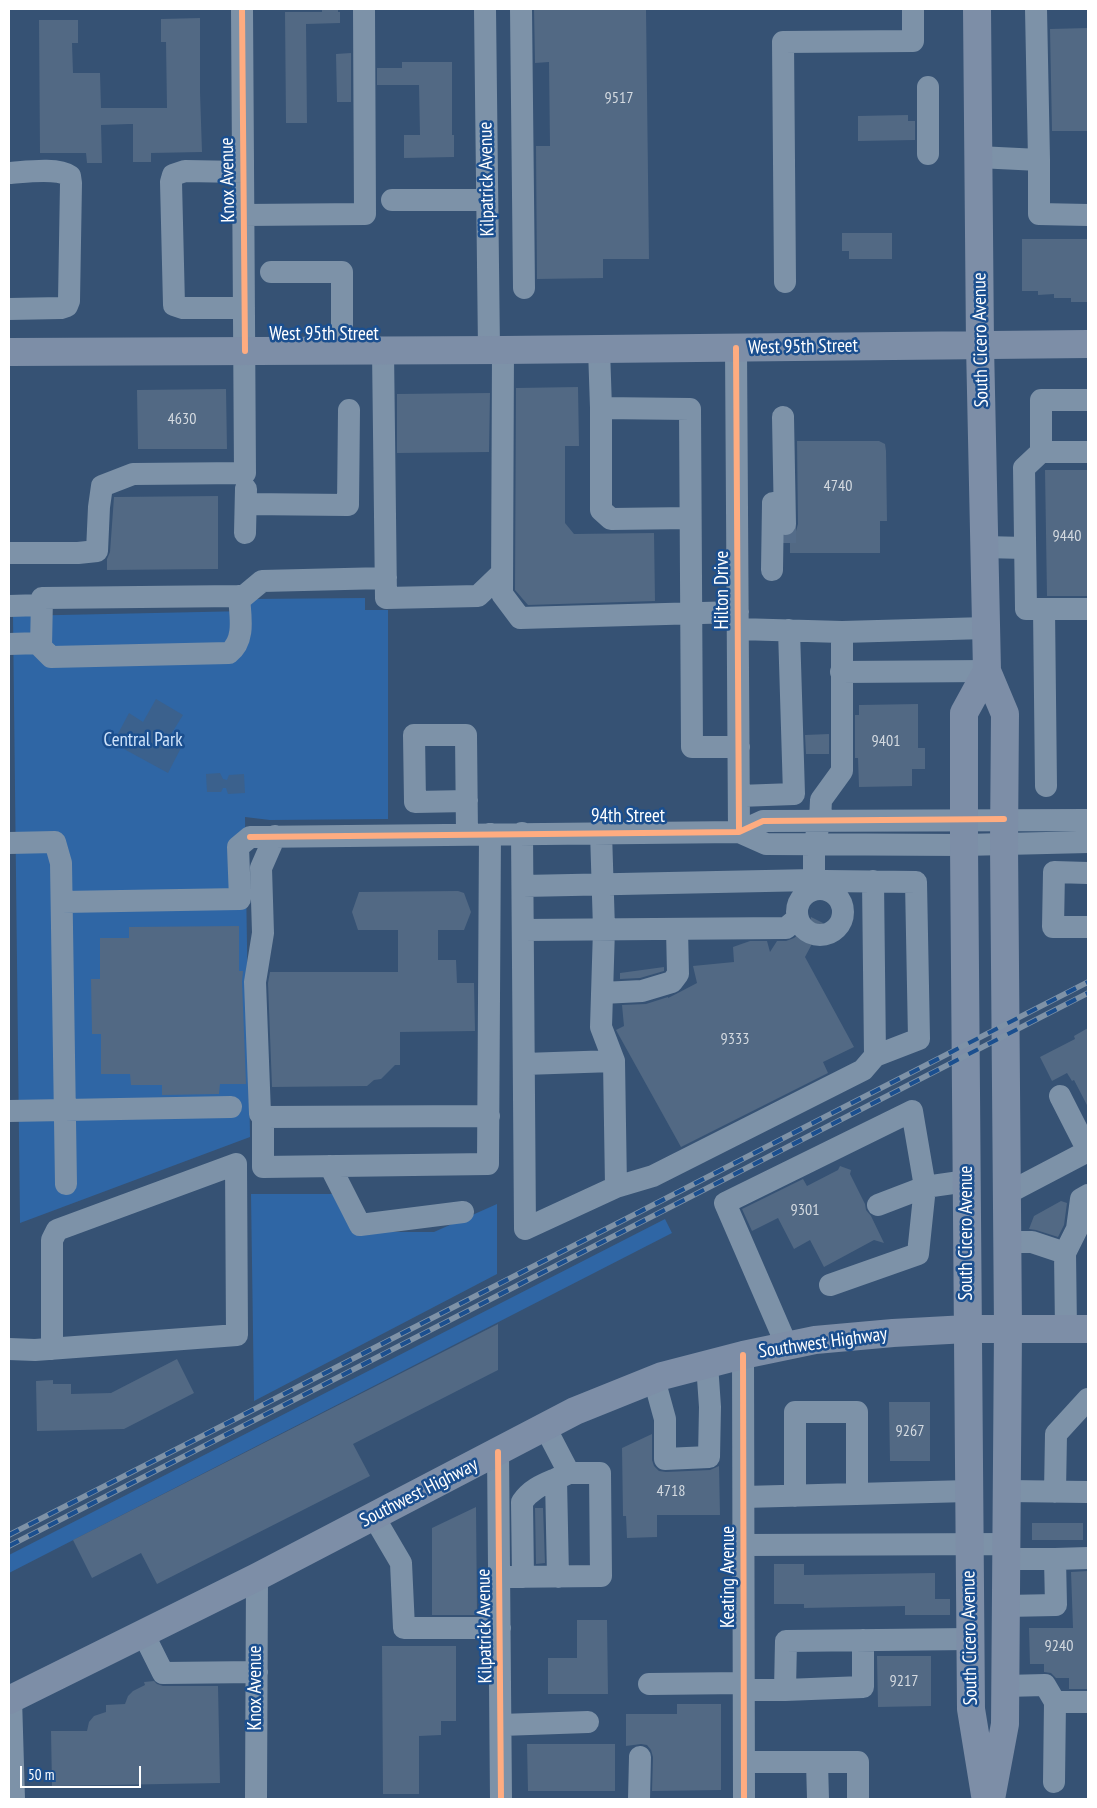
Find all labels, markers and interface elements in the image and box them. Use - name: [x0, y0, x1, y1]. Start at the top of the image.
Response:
- house number: 9517: [605, 88, 633, 108]
- street label: Kilpatrick Avenue: [475, 122, 499, 236]
- street label: Knox Avenue: [216, 137, 240, 223]
- street label: South Cicero Avenue: [968, 272, 994, 408]
- street label: West 95th Street: [269, 324, 379, 346]
- street label: West 95th Street: [748, 335, 858, 359]
- house number: 4630: [168, 409, 196, 429]
- house number: 4740: [824, 476, 852, 496]
- house number: 9440: [1053, 526, 1081, 546]
- street label: Hilton Drive: [712, 551, 734, 629]
- park label: Central Park: [103, 730, 183, 752]
- house number: 9401: [872, 731, 900, 751]
- street label: 94th Street: [591, 806, 665, 828]
- house number: 9333: [721, 1029, 749, 1049]
- street label: South Cicero Avenue: [956, 1166, 978, 1300]
- house number: 9301: [791, 1200, 819, 1220]
- street label: Southwest Highway: [757, 1323, 889, 1363]
- house number: 9267: [896, 1421, 924, 1441]
- street label: Southwest Highway: [356, 1453, 482, 1533]
- house number: 4718: [657, 1481, 685, 1501]
- street label: Keating Avenue: [718, 1526, 740, 1628]
- street label: Kilpatrick Avenue: [473, 1569, 497, 1683]
- street label: South Cicero Avenue: [957, 1570, 983, 1706]
- house number: 9240: [1045, 1636, 1073, 1656]
- street label: Knox Avenue: [245, 1645, 267, 1731]
- house number: 9217: [890, 1671, 918, 1691]
- scale bar: [22, 1756, 144, 1788]
- text: 50 m: [28, 1765, 54, 1784]

